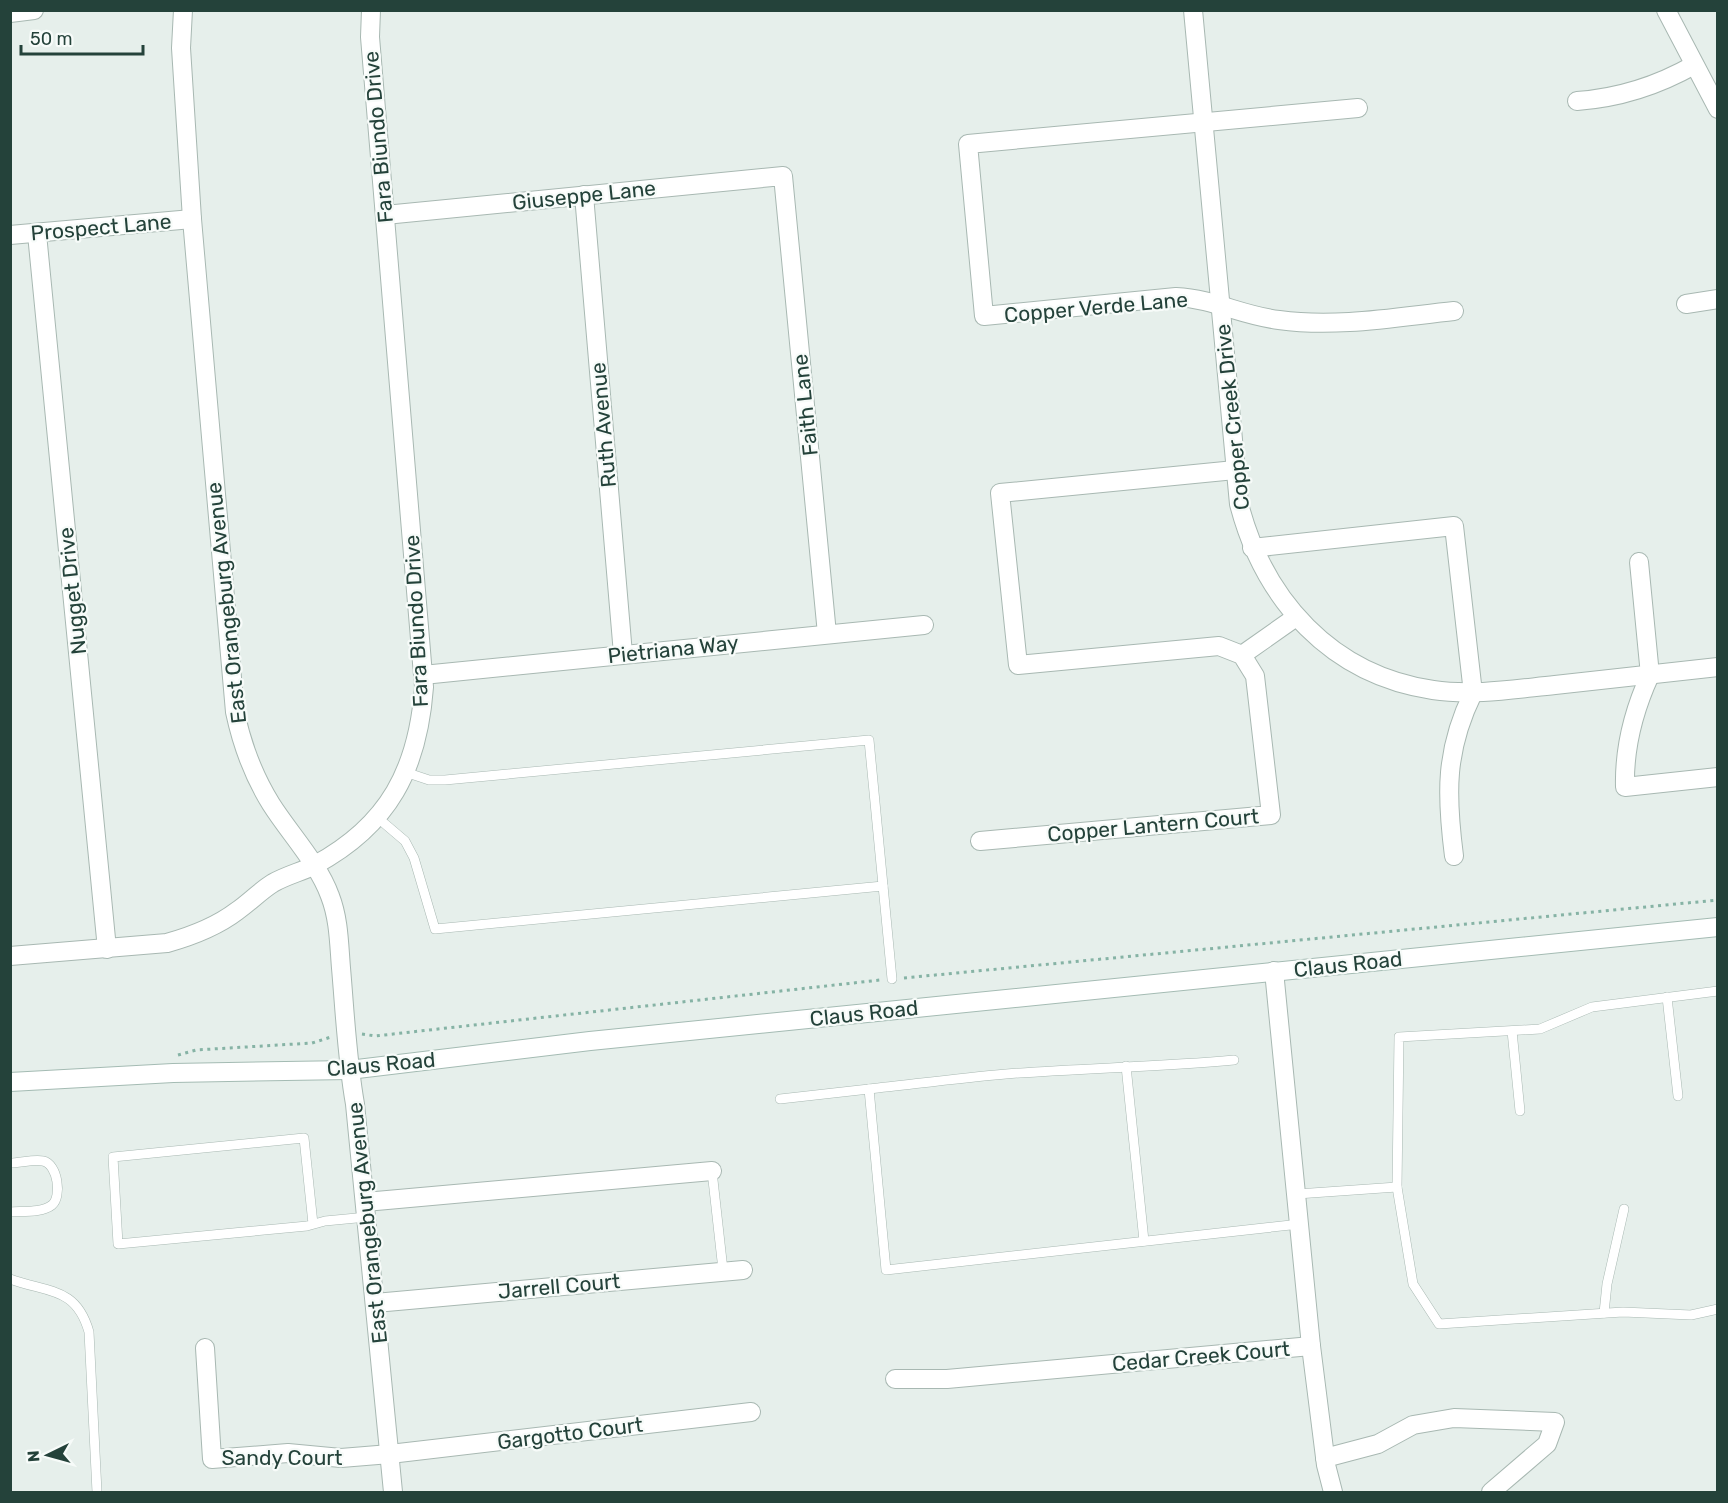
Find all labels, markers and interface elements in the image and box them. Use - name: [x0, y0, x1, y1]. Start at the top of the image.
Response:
- scale bar: [21, 18, 142, 56]
- text: 50 m: [30, 28, 73, 50]
- street label: Fara Biundo Drive: [358, 50, 398, 224]
- street label: Giuseppe Lane: [511, 175, 657, 215]
- street label: Prospect Lane: [30, 208, 172, 246]
- street label: Copper Verde Lane: [1003, 287, 1189, 327]
- street label: Copper Creek Drive: [1210, 323, 1254, 511]
- street label: Faith Lane: [787, 353, 823, 457]
- street label: Ruth Avenue: [585, 361, 621, 489]
- street label: East Orangeburg Avenue: [201, 481, 251, 725]
- street label: Nugget Drive: [53, 526, 91, 656]
- street label: Fara Biundo Drive: [399, 534, 433, 708]
- street label: Pietriana Way: [606, 630, 740, 668]
- street label: Copper Lantern Court: [1046, 803, 1260, 847]
- street label: Claus Road: [1293, 946, 1403, 982]
- street label: Claus Road: [809, 995, 919, 1031]
- street label: Claus Road: [326, 1047, 436, 1081]
- street label: East Orangeburg Avenue: [342, 1101, 392, 1345]
- street label: Jarrell Court: [497, 1268, 621, 1304]
- street label: Cedar Creek Court: [1111, 1336, 1291, 1376]
- street label: Gargotto Court: [496, 1412, 644, 1454]
- north arrow: [18, 1425, 78, 1485]
- street label: Sandy Court: [222, 1445, 342, 1470]
- text: N: [24, 1450, 44, 1463]

